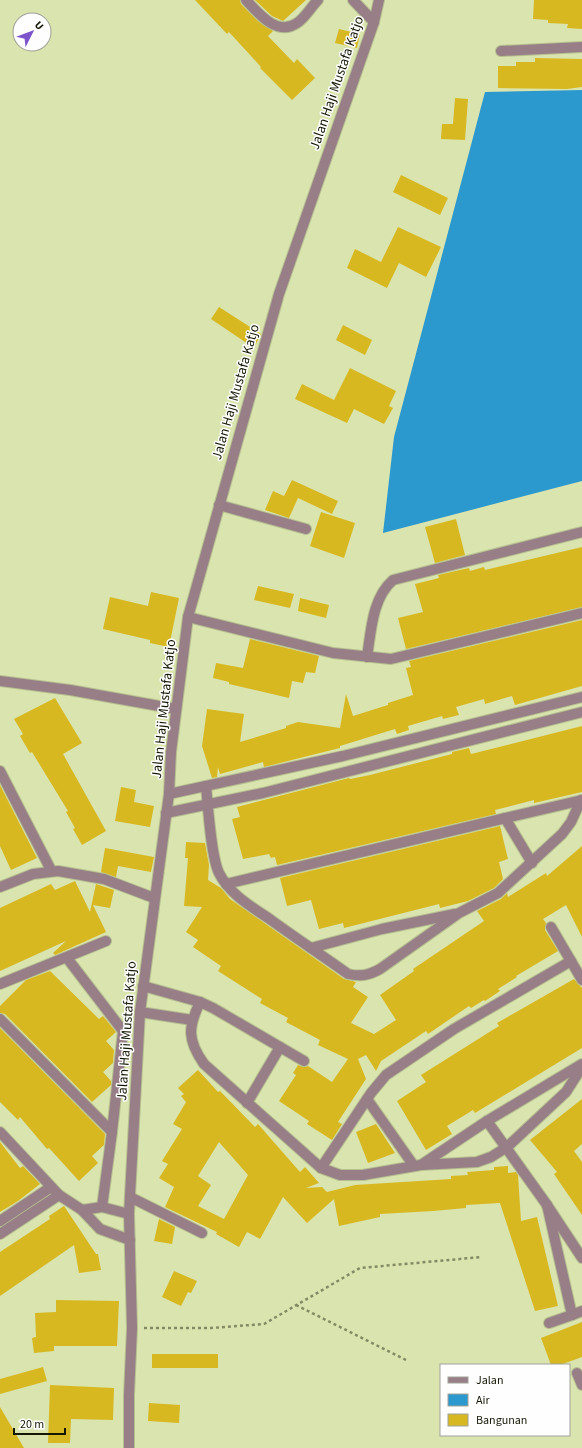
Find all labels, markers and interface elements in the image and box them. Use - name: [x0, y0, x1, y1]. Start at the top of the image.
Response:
- north arrow: [12, 12, 52, 52]
- street label: Jalan Haji Mustafa Katjo: [305, 14, 369, 152]
- text: U: [31, 18, 47, 33]
- street label: Jalan Haji Mustafa Katjo: [207, 322, 265, 462]
- street label: Jalan Haji Mustafa Katjo: [147, 638, 181, 780]
- street label: Jalan Haji Mustafa Katjo: [112, 960, 142, 1102]
- legend: [440, 1364, 570, 1436]
- text: Jalan: [476, 1372, 503, 1389]
- text: Air: [476, 1392, 490, 1409]
- scale bar: [14, 1410, 65, 1436]
- text: Bangunan: [476, 1412, 527, 1429]
- text: 20 m: [20, 1416, 44, 1433]

